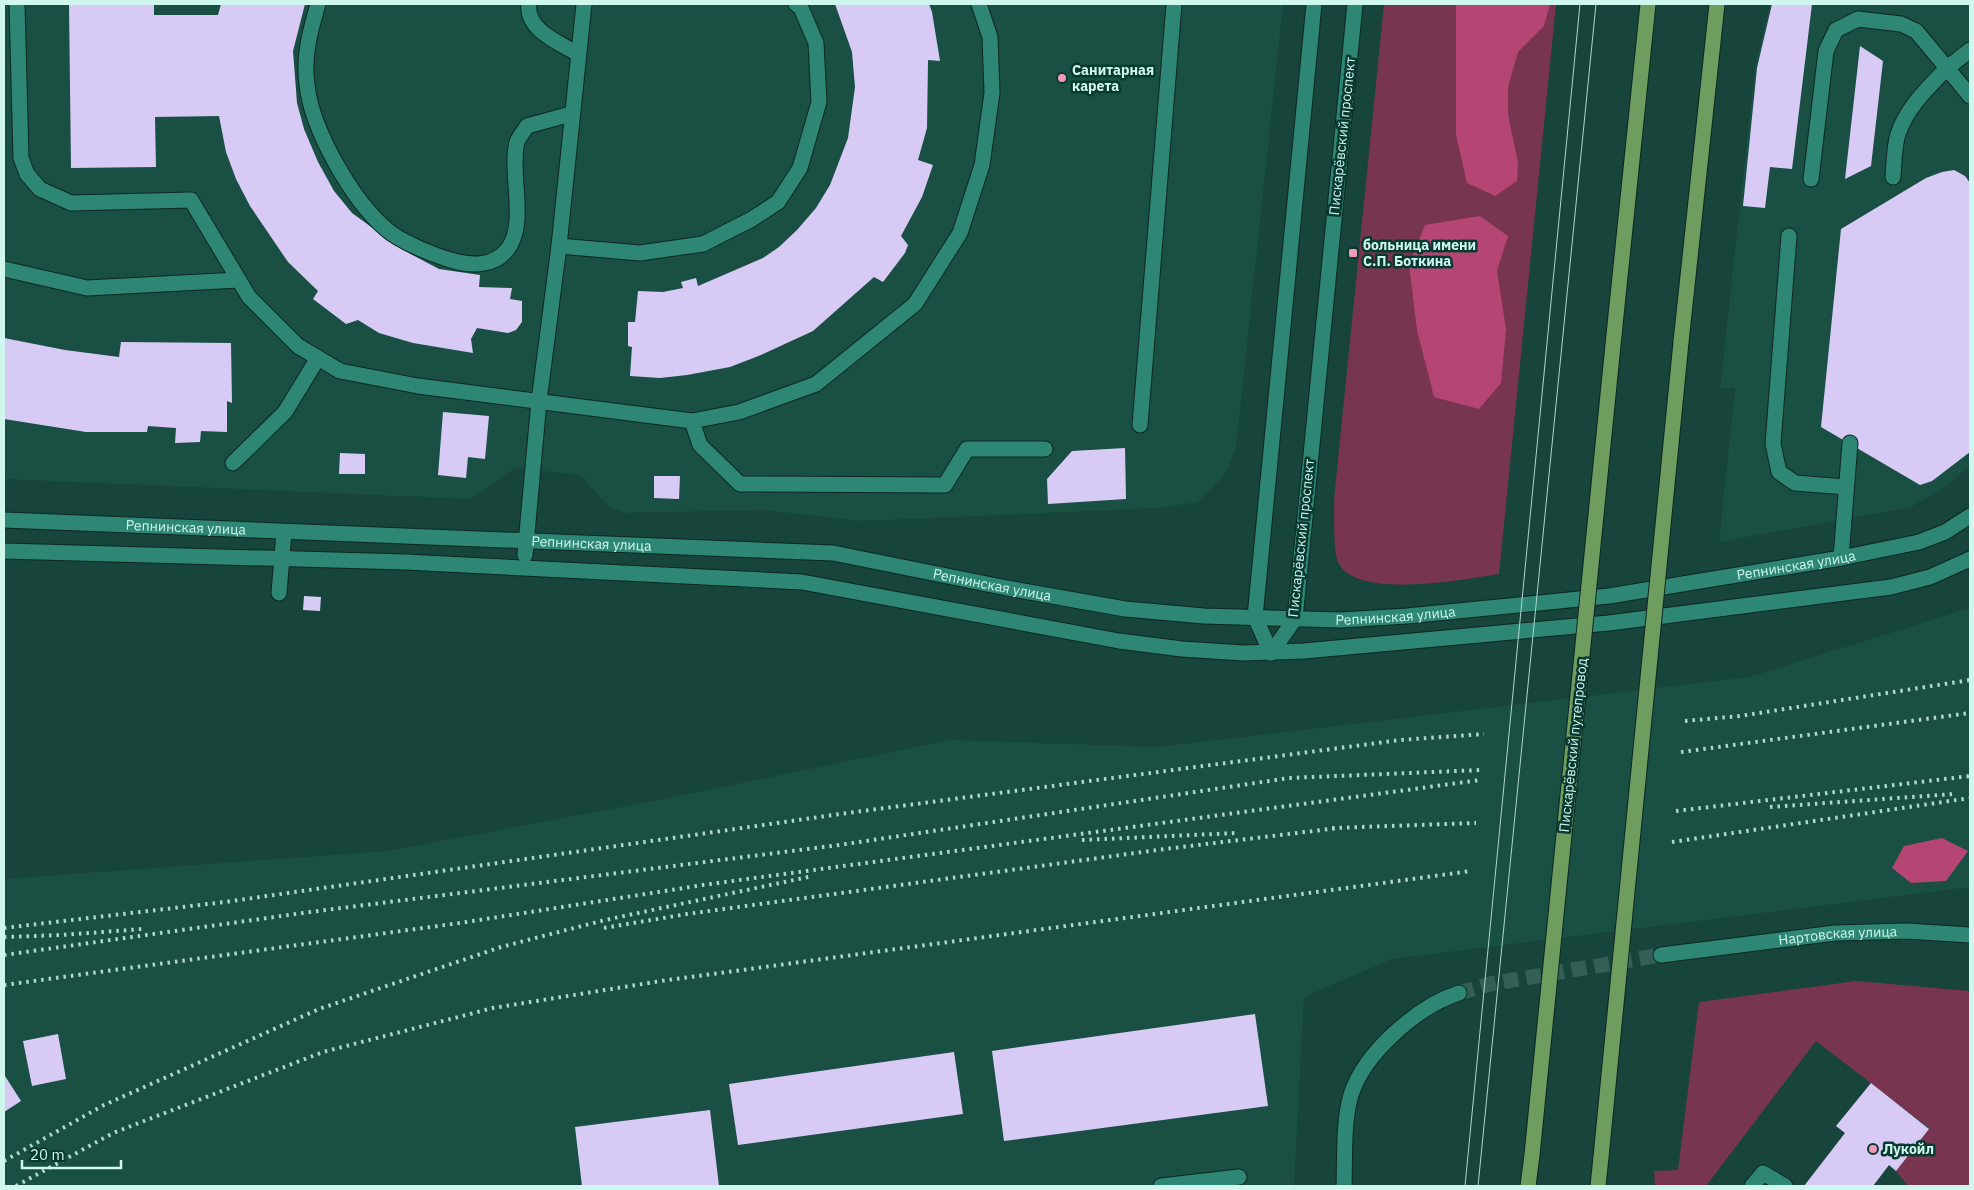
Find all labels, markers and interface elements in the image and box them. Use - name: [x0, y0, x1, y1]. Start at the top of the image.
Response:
- street label: Пискарёвский проспект: [1325, 56, 1359, 216]
- place label: Санитарная карета: [1072, 61, 1154, 95]
- marker: Санитарная карета: [1056, 72, 1068, 84]
- place label: больница имени С.П. Боткина: [1363, 236, 1476, 270]
- marker: больница имени С.П. Боткина: [1347, 247, 1359, 259]
- street label: Пискарёвский проспект: [1284, 458, 1318, 618]
- street label: Репнинская улица: [125, 516, 247, 539]
- street label: Репнинская улица: [531, 532, 653, 555]
- street label: Репнинская улица: [1735, 546, 1858, 584]
- street label: Репнинская улица: [931, 564, 1053, 605]
- street label: Репнинская улица: [1335, 602, 1457, 629]
- street label: Пискарёвский путепровод: [1555, 657, 1591, 833]
- street label: Нартовская улица: [1777, 922, 1898, 949]
- scale bar: [22, 1138, 121, 1170]
- place label: Лукойл: [1883, 1140, 1934, 1158]
- marker: Лукойл: [1867, 1143, 1879, 1155]
- text: 20 m: [30, 1145, 65, 1164]

